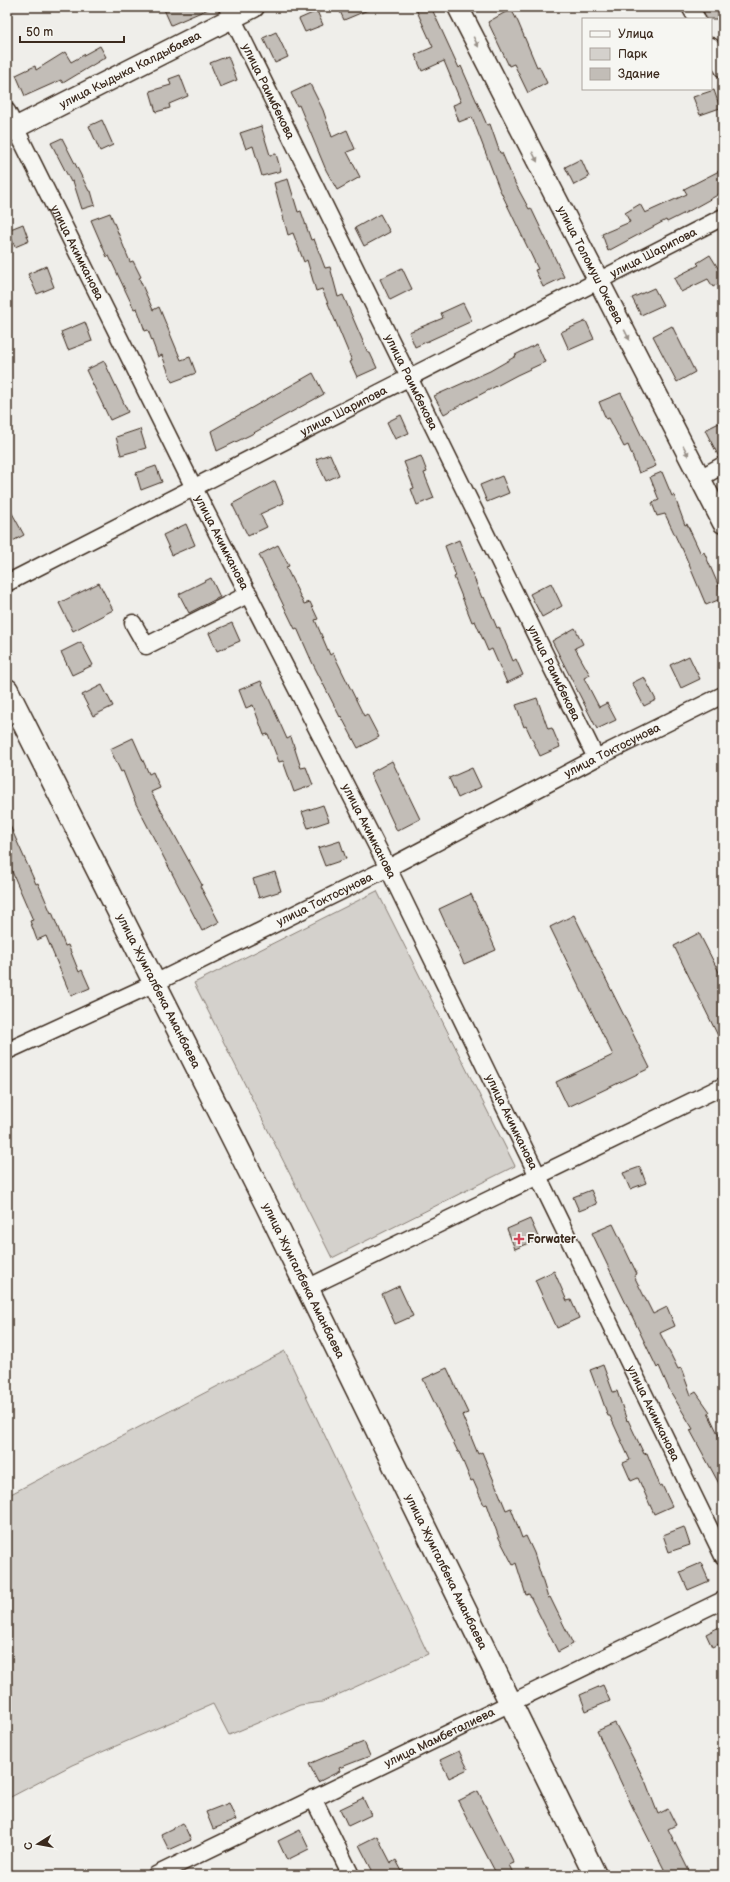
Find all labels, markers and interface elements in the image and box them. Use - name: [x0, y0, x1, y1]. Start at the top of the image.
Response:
- scale bar: [20, 18, 124, 44]
- legend: [582, 18, 712, 90]
- text: 50 m: [26, 25, 53, 40]
- text: Улица: [618, 27, 654, 42]
- street label: улица Кыдыка Калдыбаева: [57, 28, 204, 112]
- one-way arrow: [473, 36, 479, 47]
- street label: улица Раимбекова: [238, 41, 298, 142]
- text: Парк: [618, 47, 648, 62]
- text: Здание: [618, 67, 660, 82]
- one-way arrow: [532, 152, 538, 163]
- street label: улица Акимканова: [47, 203, 107, 303]
- street label: улица Толомуш Океева: [554, 204, 627, 327]
- street label: улица Шарипова: [608, 225, 700, 281]
- one-way arrow: [623, 329, 630, 341]
- street label: улица Раимбекова: [381, 332, 441, 433]
- street label: улица Шарипова: [298, 383, 390, 440]
- one-way arrow: [683, 445, 689, 457]
- street label: улица Акимканова: [191, 493, 252, 593]
- street label: улица Раимбекова: [524, 623, 584, 724]
- street label: улица Токтосунова: [562, 720, 663, 781]
- street label: улица Акимканова: [338, 781, 399, 881]
- street label: улица Токтосунова: [274, 870, 375, 930]
- street label: улица Жумгалбека Аманбаева: [113, 911, 203, 1071]
- street label: улица Акимканова: [482, 1072, 541, 1172]
- street label: улица Жумгалбека Аманбаева: [259, 1201, 348, 1361]
- place label: Forwater: [527, 1232, 576, 1247]
- marker: Forwater: [514, 1234, 524, 1244]
- street label: улица Акимканова: [623, 1363, 683, 1464]
- street label: улица Жумгалбека Аманбаева: [401, 1492, 490, 1652]
- street label: улица Мамбеталиева: [382, 1705, 497, 1771]
- north arrow: [18, 1824, 58, 1864]
- text: С: [21, 1840, 36, 1851]

